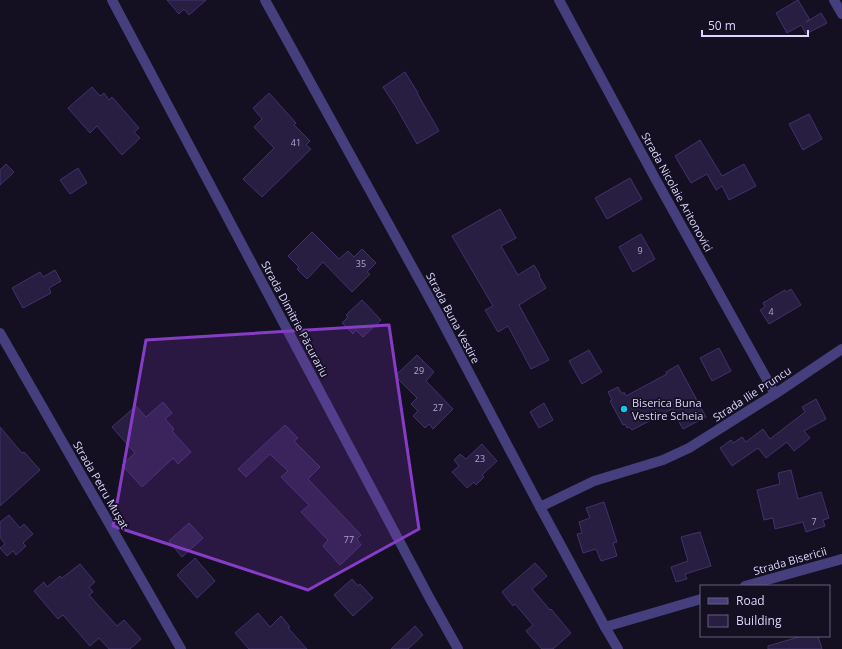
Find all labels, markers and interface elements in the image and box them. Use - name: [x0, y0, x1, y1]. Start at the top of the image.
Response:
- scale bar: [702, 12, 808, 38]
- text: 50 m: [708, 17, 736, 34]
- street label: Strada Nicolaie Aritonovici: [638, 129, 717, 254]
- house number: 41: [291, 136, 301, 149]
- house number: 9: [637, 244, 643, 257]
- house number: 35: [356, 257, 366, 270]
- street label: Strada Dimitrie Păcurariu: [258, 258, 332, 379]
- street label: Strada Buna Vestire: [423, 270, 484, 366]
- house number: 4: [768, 305, 774, 318]
- street label: Strada Ilie Pruncu: [710, 363, 794, 425]
- house number: 29: [414, 364, 424, 377]
- place label: Biserica Buna Vestire Scheia: [632, 395, 703, 423]
- house number: 27: [433, 401, 443, 414]
- marker: Biserica Buna Vestire Scheia: [619, 404, 629, 414]
- street label: Strada Petru Mușat: [70, 438, 133, 531]
- house number: 23: [475, 452, 485, 465]
- house number: 7: [811, 515, 817, 528]
- house number: 77: [344, 533, 354, 546]
- street label: Strada Bisericii: [751, 543, 828, 578]
- legend: [700, 585, 830, 637]
- text: Road: [736, 592, 765, 609]
- text: Building: [736, 612, 782, 629]

